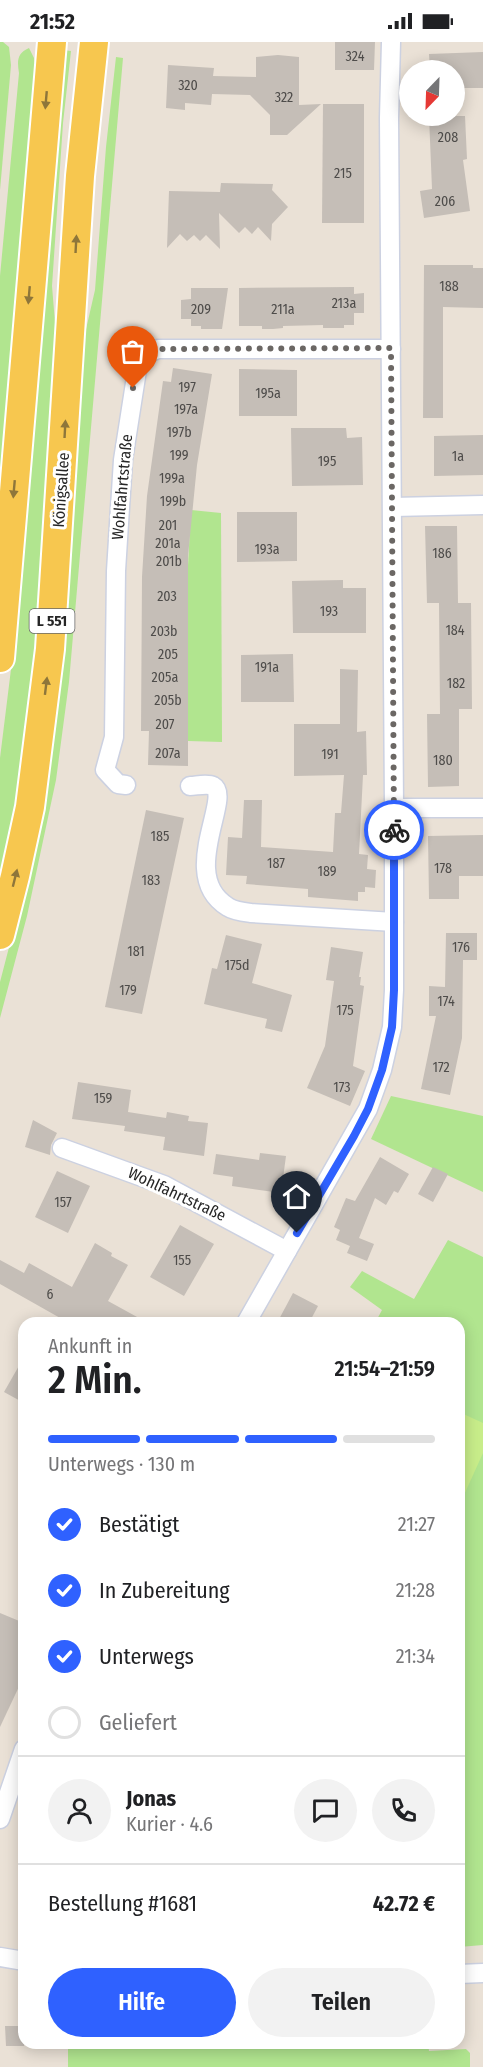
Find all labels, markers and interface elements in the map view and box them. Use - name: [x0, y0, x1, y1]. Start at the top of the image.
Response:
- text: 21:52: [30, 8, 75, 35]
- house number: 324: [346, 48, 365, 65]
- north arrow: [399, 60, 465, 126]
- map controls: [399, 60, 465, 126]
- house number: 320: [178, 77, 198, 94]
- house number: 322: [275, 89, 293, 106]
- one-way arrow: [42, 91, 51, 110]
- house number: 208: [438, 129, 458, 146]
- house number: 215: [334, 165, 352, 182]
- house number: 206: [435, 193, 455, 210]
- one-way arrow: [71, 235, 81, 254]
- house number: 188: [439, 278, 459, 295]
- one-way arrow: [24, 285, 34, 304]
- house number: 213a: [332, 295, 356, 312]
- house number: 209: [191, 301, 211, 318]
- house number: 211a: [271, 301, 295, 318]
- pin: [107, 326, 158, 388]
- icon: bag: [116, 335, 149, 368]
- house number: 197: [178, 379, 196, 396]
- house number: 195a: [255, 385, 281, 402]
- house number: 197a: [174, 401, 198, 418]
- one-way arrow: [60, 419, 70, 438]
- house number: 197b: [166, 424, 192, 441]
- street label: Wohlfahrtstraße: [108, 433, 136, 541]
- house number: 199: [169, 447, 189, 464]
- house number: 1a: [452, 448, 464, 465]
- street label: Königsallee: [49, 452, 73, 528]
- house number: 195: [318, 453, 336, 470]
- house number: 199a: [159, 470, 185, 487]
- one-way arrow: [9, 479, 19, 498]
- house number: 199b: [160, 493, 186, 510]
- house number: 201: [159, 517, 177, 534]
- house number: 201a: [155, 535, 181, 552]
- house number: 193a: [254, 541, 280, 558]
- house number: 186: [432, 545, 452, 562]
- house number: 201b: [156, 553, 182, 570]
- house number: 203: [157, 588, 177, 605]
- house number: 193: [320, 603, 338, 620]
- road number: L 551: [29, 609, 74, 633]
- house number: 184: [445, 622, 465, 639]
- house number: 203b: [150, 623, 178, 640]
- house number: 205: [158, 646, 178, 663]
- house number: 191a: [255, 659, 279, 676]
- house number: 205a: [152, 669, 179, 686]
- house number: 182: [447, 675, 465, 692]
- one-way arrow: [41, 676, 51, 695]
- house number: 205b: [154, 692, 182, 709]
- house number: 207: [156, 716, 175, 733]
- house number: 207a: [155, 745, 181, 762]
- house number: 191: [321, 746, 339, 763]
- house number: 180: [433, 752, 453, 769]
- courier: [364, 800, 424, 860]
- icon: bike: [378, 814, 411, 847]
- house number: 185: [151, 828, 169, 845]
- house number: 187: [267, 855, 285, 872]
- house number: 178: [434, 860, 452, 877]
- house number: 189: [317, 863, 337, 880]
- one-way arrow: [10, 869, 20, 887]
- house number: 183: [142, 872, 160, 889]
- house number: 176: [452, 939, 470, 956]
- house number: 181: [127, 943, 145, 960]
- house number: 175d: [225, 957, 249, 974]
- house number: 179: [119, 982, 137, 999]
- house number: 174: [437, 993, 455, 1010]
- house number: 175: [336, 1002, 354, 1019]
- house number: 172: [432, 1059, 450, 1076]
- house number: 173: [333, 1079, 351, 1096]
- house number: 159: [94, 1090, 112, 1107]
- street label: Wohlfahrtstraße: [125, 1163, 229, 1225]
- pin: [271, 1171, 322, 1233]
- icon: home: [280, 1180, 313, 1213]
- house number: 157: [54, 1194, 72, 1211]
- house number: 155: [173, 1252, 191, 1269]
- house number: 6: [47, 1286, 54, 1303]
- text: Ankunft in: [48, 1334, 132, 1358]
- text: 21:54–21:59: [334, 1355, 435, 1382]
- text: 2 Min.: [48, 1357, 142, 1403]
- text: Unterwegs · 130 m: [48, 1452, 195, 1476]
- icon: check: [48, 1508, 81, 1541]
- text: Bestätigt: [99, 1511, 179, 1538]
- text: 21:27: [398, 1512, 435, 1536]
- icon: check: [48, 1574, 81, 1607]
- text: In Zubereitung: [99, 1577, 230, 1604]
- text: 21:28: [396, 1578, 435, 1602]
- icon: check: [48, 1640, 81, 1673]
- text: Unterwegs: [99, 1643, 194, 1670]
- text: 21:34: [396, 1644, 435, 1668]
- text: Geliefert: [99, 1709, 177, 1736]
- button: person: [48, 1779, 111, 1842]
- button: chat: [294, 1779, 357, 1842]
- button: phone: [372, 1779, 435, 1842]
- text: Jonas: [126, 1785, 176, 1812]
- text: Kurier · 4.6: [126, 1812, 213, 1836]
- text: Bestellung #1681: [48, 1890, 197, 1917]
- text: 42.72 €: [373, 1890, 435, 1917]
- button: Hilfe: [48, 1968, 236, 2037]
- button: Teilen: [248, 1968, 435, 2037]

